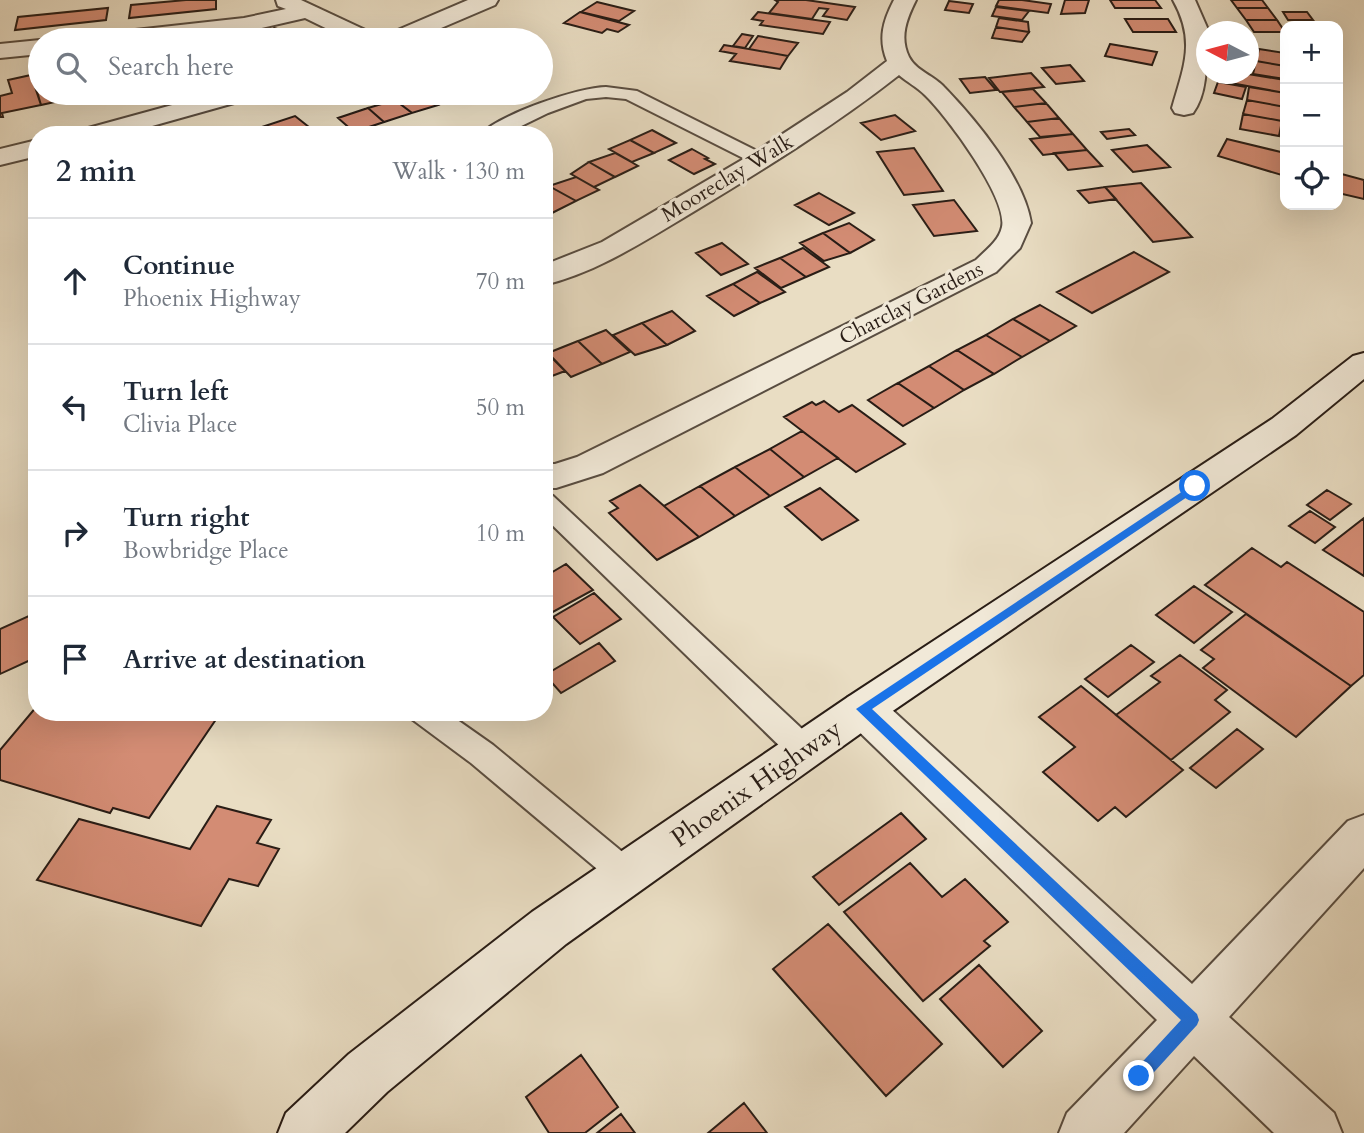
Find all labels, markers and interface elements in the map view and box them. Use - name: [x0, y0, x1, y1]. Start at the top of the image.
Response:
- north arrow: [1196, 21, 1259, 84]
- map controls: [1280, 21, 1343, 210]
- button: +: [1280, 21, 1343, 84]
- search box: [28, 28, 553, 105]
- icon: search: [52, 48, 90, 86]
- text: Search here: [108, 49, 234, 84]
- button: −: [1280, 84, 1343, 147]
- street label: Mooreclay Walk: [656, 127, 799, 229]
- button: locate: [1280, 147, 1343, 210]
- text: 2 min: [56, 151, 136, 192]
- text: Walk · 130 m: [392, 156, 525, 187]
- text: Continue: [123, 248, 235, 283]
- street label: Charclay Gardens: [834, 255, 988, 352]
- icon: ahead: [56, 262, 94, 300]
- text: 70 m: [476, 266, 525, 297]
- text: Phoenix Highway: [123, 283, 301, 314]
- text: Turn left: [123, 374, 228, 409]
- icon: left: [56, 388, 94, 426]
- text: 50 m: [476, 392, 525, 423]
- text: Clivia Place: [123, 409, 237, 440]
- route start: [1179, 470, 1210, 501]
- text: Turn right: [123, 500, 250, 535]
- icon: right: [56, 514, 94, 552]
- text: 10 m: [476, 518, 525, 549]
- text: Bowbridge Place: [123, 535, 289, 566]
- icon: arrive: [56, 640, 94, 678]
- text: Arrive at destination: [123, 642, 366, 677]
- street label: Phoenix Highway: [664, 711, 849, 855]
- route end: [1123, 1060, 1154, 1091]

